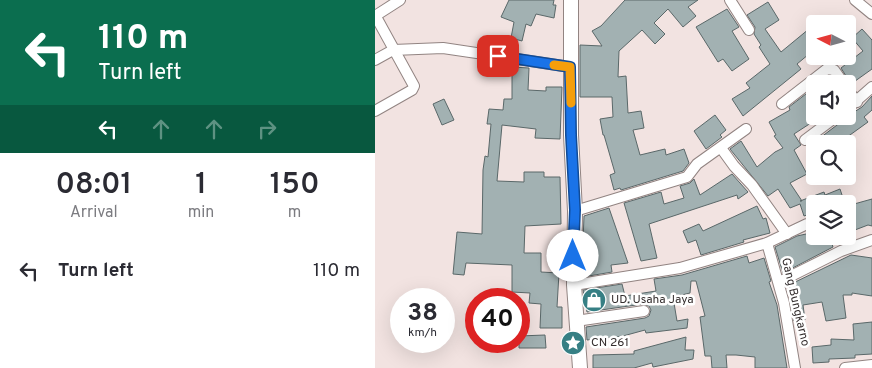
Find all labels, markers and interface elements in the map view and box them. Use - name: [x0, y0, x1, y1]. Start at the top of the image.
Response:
- north arrow: [806, 15, 856, 65]
- map controls: [806, 15, 856, 245]
- text: 110 m: [98, 17, 188, 61]
- icon: left: [15, 20, 80, 85]
- pin: [477, 35, 519, 77]
- icon: arrive: [484, 42, 512, 70]
- text: Turn left: [98, 60, 181, 87]
- button: sound: [806, 75, 856, 125]
- icon: left: [94, 115, 122, 143]
- icon: ahead: [147, 115, 175, 143]
- icon: ahead: [200, 115, 228, 143]
- icon: right: [253, 115, 281, 143]
- button: search: [806, 135, 856, 185]
- text: 08:01: [56, 167, 132, 204]
- text: 1: [195, 167, 207, 204]
- text: 150: [270, 167, 319, 204]
- button: layers: [806, 195, 856, 245]
- text: Arrival: [70, 203, 118, 223]
- text: min: [188, 203, 214, 223]
- text: m: [288, 203, 301, 223]
- position arrow: [546, 229, 598, 281]
- street label: Gang Bungkarno: [777, 256, 813, 348]
- icon: left: [15, 257, 43, 285]
- text: Turn left: [58, 259, 134, 283]
- text: 110 m: [313, 259, 360, 283]
- shop icon: UD. Usaha Jaya: [581, 287, 607, 313]
- speed limit sign: 40: [465, 288, 530, 353]
- place label: UD. Usaha Jaya: [611, 292, 694, 308]
- text: 38: [407, 298, 438, 330]
- text: km/h: [408, 325, 437, 341]
- place icon: CN 261: [560, 330, 586, 356]
- place label: CN 261: [591, 335, 629, 351]

